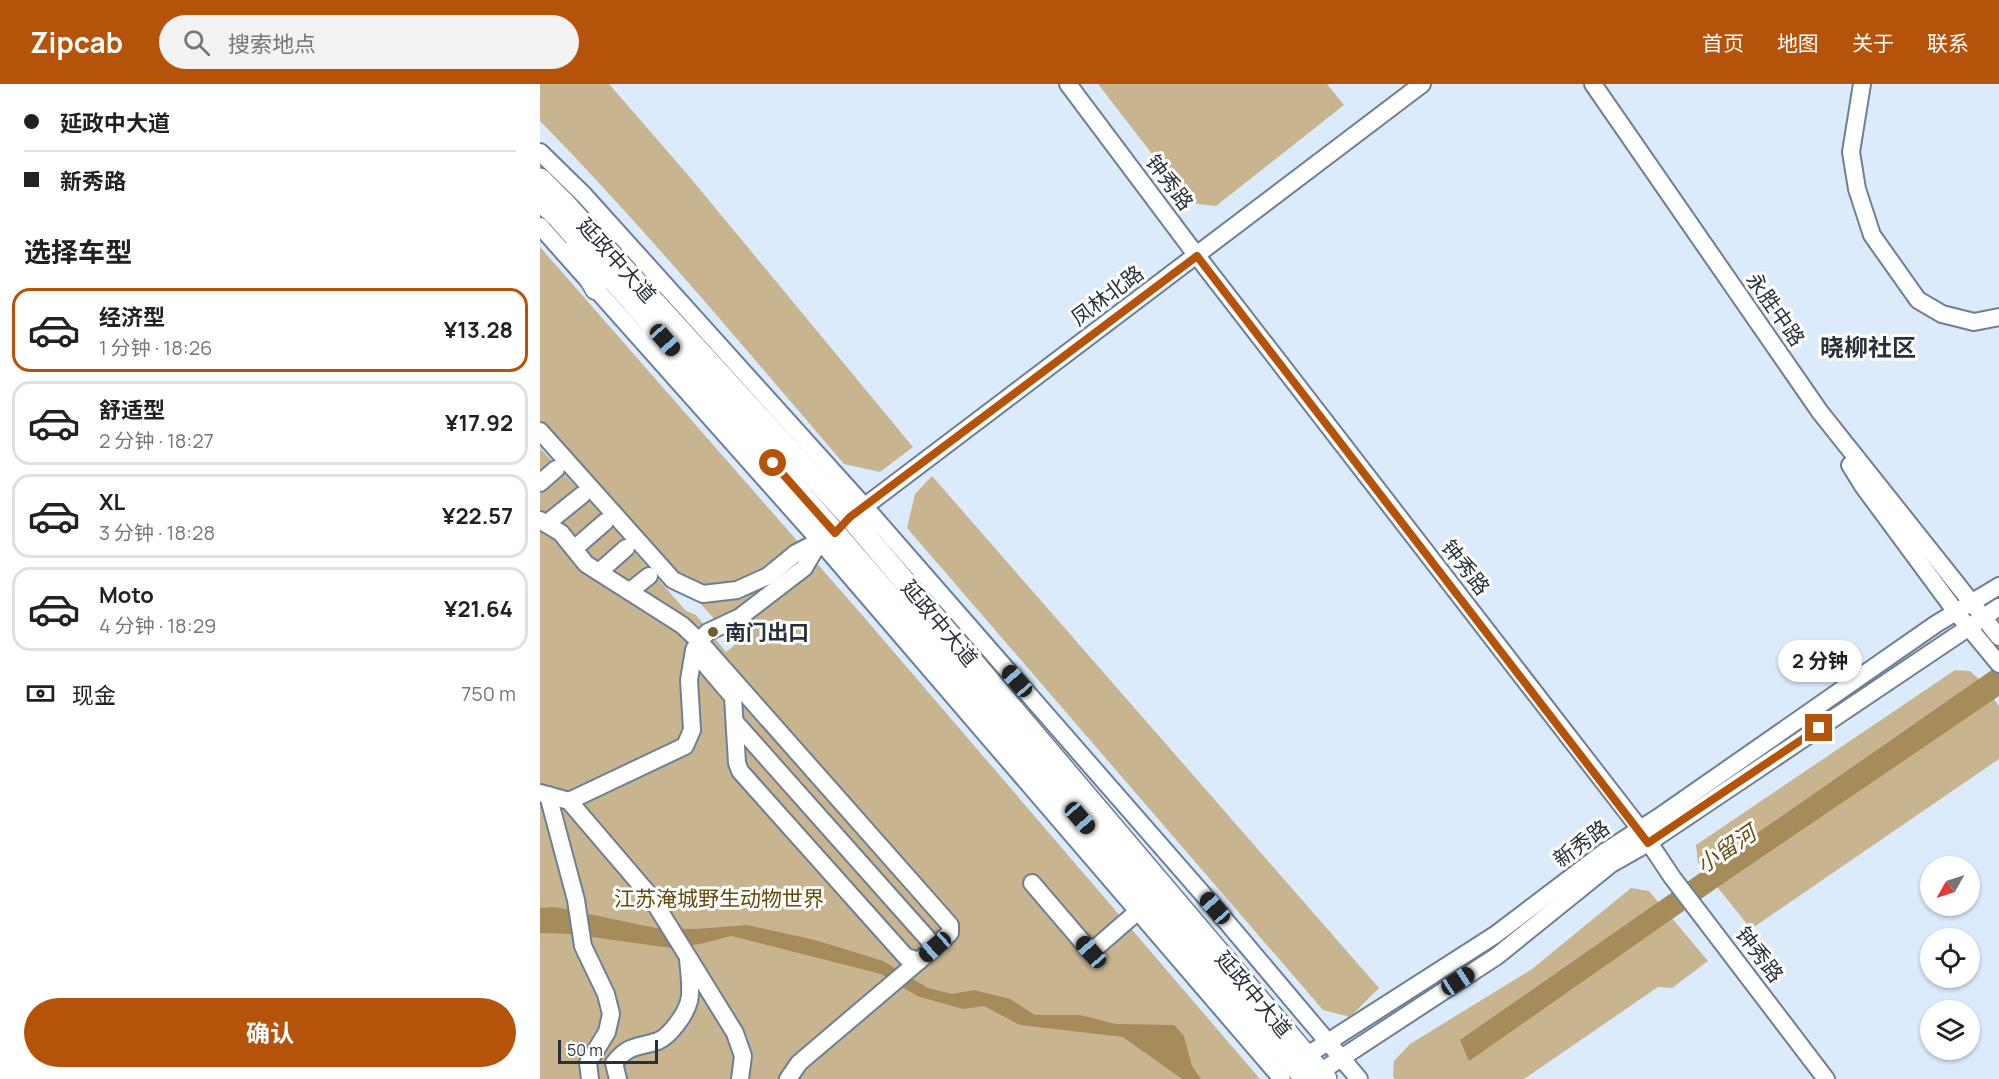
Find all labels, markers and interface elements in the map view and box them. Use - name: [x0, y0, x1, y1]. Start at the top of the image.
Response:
- search box: [159, 15, 579, 69]
- text: Zipcab: [30, 23, 123, 61]
- icon: search: [180, 26, 213, 59]
- text: 搜索地点: [228, 29, 316, 59]
- text: 首页: [1702, 29, 1744, 57]
- text: 地图: [1777, 29, 1819, 57]
- text: 关于: [1852, 29, 1894, 57]
- text: 联系: [1927, 29, 1969, 57]
- text: 延政中大道: [60, 108, 170, 138]
- street label: 钟秀路: [1140, 148, 1200, 216]
- text: 新秀路: [60, 166, 126, 196]
- street label: 延政中大道: [571, 212, 663, 308]
- text: 选择车型: [24, 233, 132, 270]
- street label: 凤林北路: [1065, 259, 1149, 331]
- street label: 永胜中路: [1740, 267, 1812, 351]
- text: 经济型: [99, 302, 165, 332]
- icon: car: [27, 303, 81, 357]
- text: ¥13.28: [444, 315, 513, 345]
- car: [646, 321, 684, 359]
- district label: 晓柳社区: [1820, 330, 1916, 363]
- text: 1 分钟 · 18:26: [99, 334, 213, 361]
- text: 舒适型: [99, 395, 165, 425]
- icon: car: [27, 396, 81, 450]
- text: ¥17.92: [445, 408, 513, 438]
- text: 2 分钟 · 18:27: [99, 427, 214, 454]
- route start: [759, 449, 786, 476]
- text: XL: [99, 487, 125, 517]
- icon: car: [27, 489, 81, 543]
- text: ¥22.57: [442, 501, 513, 531]
- text: 3 分钟 · 18:28: [99, 519, 215, 546]
- street label: 钟秀路: [1436, 534, 1496, 600]
- street label: 延政中大道: [896, 574, 984, 672]
- text: Moto: [99, 580, 154, 610]
- icon: car: [27, 582, 81, 636]
- text: ¥21.64: [444, 594, 513, 624]
- text: 4 分钟 · 18:29: [99, 612, 217, 639]
- place label: 南门出口: [725, 618, 809, 646]
- marker: 南门出口: [706, 625, 720, 639]
- callout: 2 分钟: [1777, 641, 1861, 683]
- text: 2 分钟: [1792, 647, 1848, 674]
- car: [998, 662, 1036, 700]
- icon: cash: [24, 677, 57, 710]
- text: 现金: [72, 680, 116, 710]
- text: 750 m: [461, 680, 516, 707]
- route end: [1805, 714, 1832, 741]
- car: [1061, 799, 1099, 837]
- street label: 新秀路: [1547, 813, 1615, 873]
- water label: 小留河: [1690, 816, 1765, 880]
- north arrow: [1920, 856, 1980, 916]
- map controls: [1920, 856, 1980, 1060]
- park label: 江苏淹城野生动物世界: [614, 884, 824, 912]
- car: [1196, 889, 1234, 927]
- street label: 钟秀路: [1730, 920, 1790, 988]
- car: [916, 928, 954, 966]
- button: locate: [1920, 928, 1980, 988]
- car: [1072, 933, 1110, 971]
- street label: 延政中大道: [1210, 945, 1298, 1043]
- car: [1438, 964, 1478, 998]
- button: 确认: [24, 998, 516, 1067]
- button: layers: [1920, 1000, 1980, 1060]
- scale bar: [558, 1037, 658, 1064]
- text: 50 m: [567, 1039, 603, 1061]

